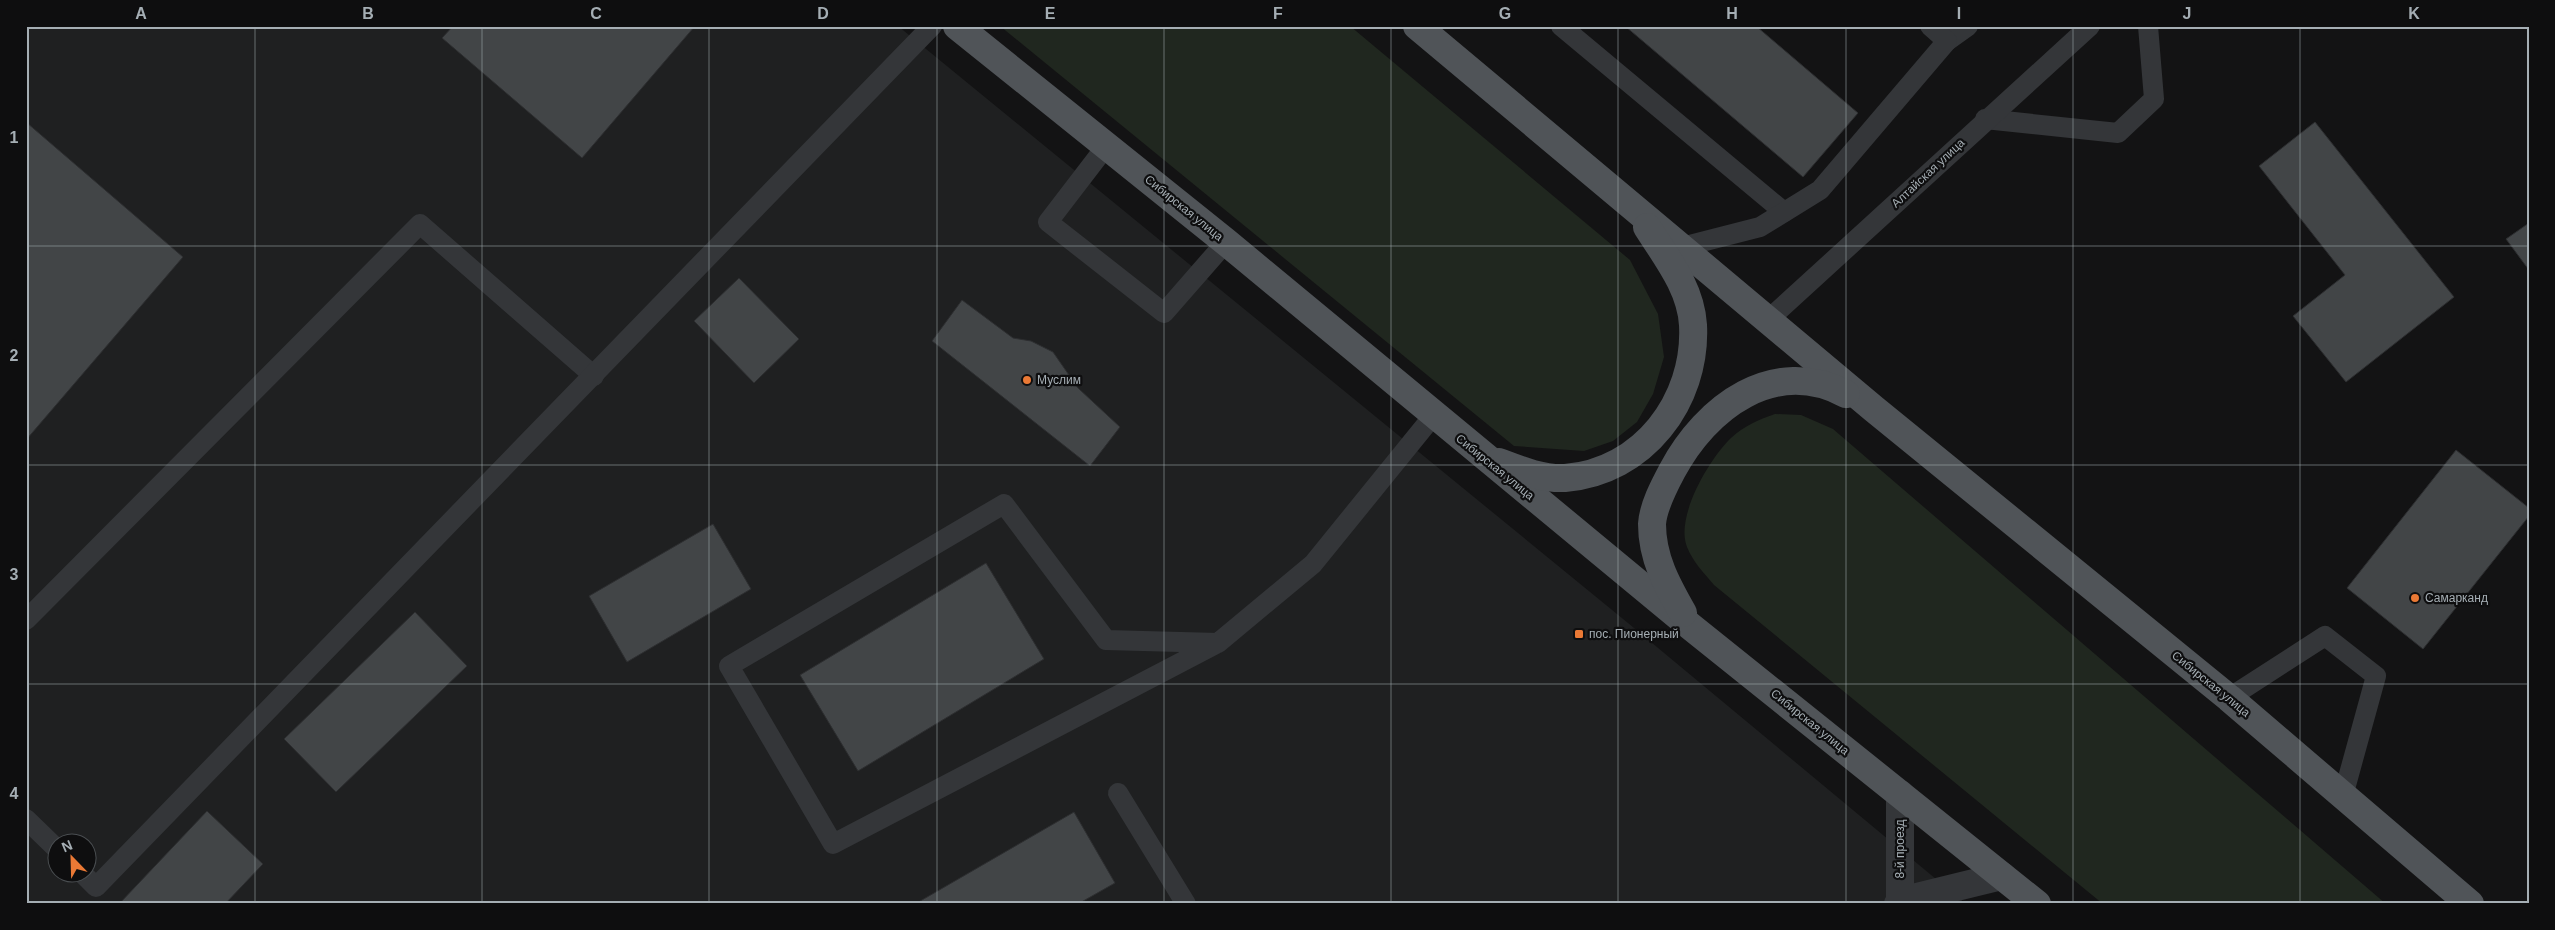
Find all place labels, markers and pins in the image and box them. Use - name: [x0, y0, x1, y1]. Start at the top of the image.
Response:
- place label: Муслим: [1037, 373, 1081, 387]
- marker: Муслим: [1021, 374, 1033, 386]
- place label: Самарканд: [2425, 591, 2488, 605]
- marker: Самарканд: [2409, 592, 2421, 604]
- place label: пос. Пионерный: [1589, 627, 1679, 641]
- marker: пос. Пионерный: [1573, 628, 1585, 640]

